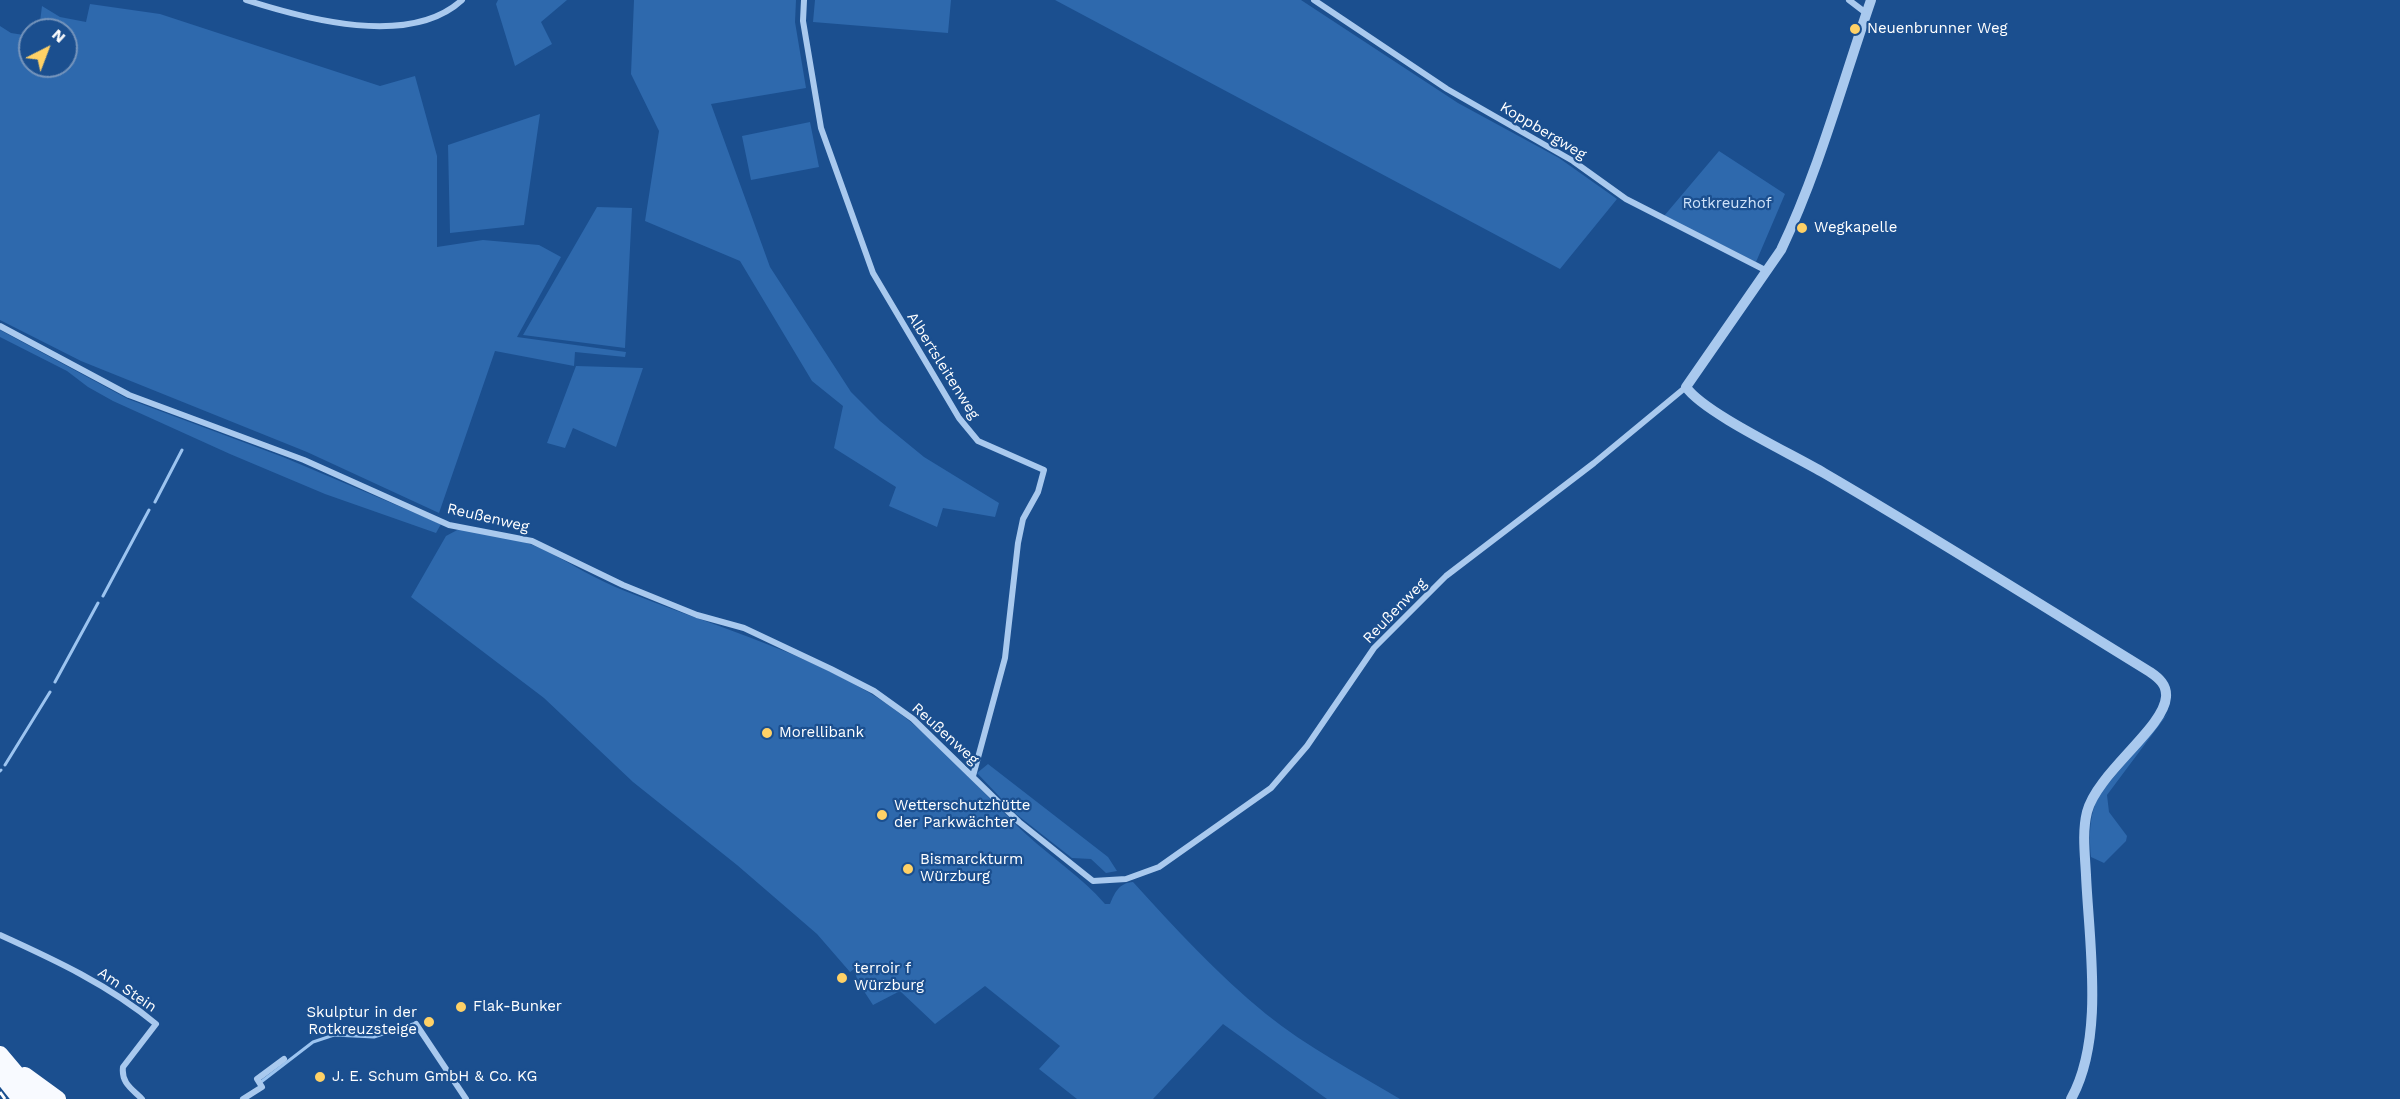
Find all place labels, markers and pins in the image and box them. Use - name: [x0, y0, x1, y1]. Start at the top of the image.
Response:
- place label: Neuenbrunner Weg: [1867, 20, 2008, 38]
- marker: Neuenbrunner Weg: [1848, 22, 1862, 36]
- place label: Wegkapelle: [1814, 219, 1897, 237]
- marker: Wegkapelle: [1795, 221, 1809, 235]
- place label: Morellibank: [779, 724, 864, 742]
- marker: Morellibank: [760, 726, 774, 740]
- place label: Wetterschutzhütte der Parkwächter: [894, 797, 1030, 832]
- marker: Wetterschutzhütte der Parkwächter: [875, 808, 889, 822]
- place label: Bismarckturm Würzburg: [920, 851, 1023, 886]
- marker: Bismarckturm Würzburg: [901, 862, 915, 876]
- place label: terroir f Würzburg: [854, 960, 924, 995]
- marker: terroir f Würzburg: [835, 971, 849, 985]
- place label: Flak-Bunker: [473, 998, 562, 1016]
- marker: Flak-Bunker: [454, 1000, 468, 1014]
- place label: Skulptur in der Rotkreuzsteige: [306, 1004, 417, 1039]
- marker: Skulptur in der Rotkreuzsteige: [422, 1015, 436, 1029]
- place label: J. E. Schum GmbH & Co. KG: [332, 1068, 537, 1086]
- marker: J. E. Schum GmbH & Co. KG: [313, 1070, 327, 1084]

